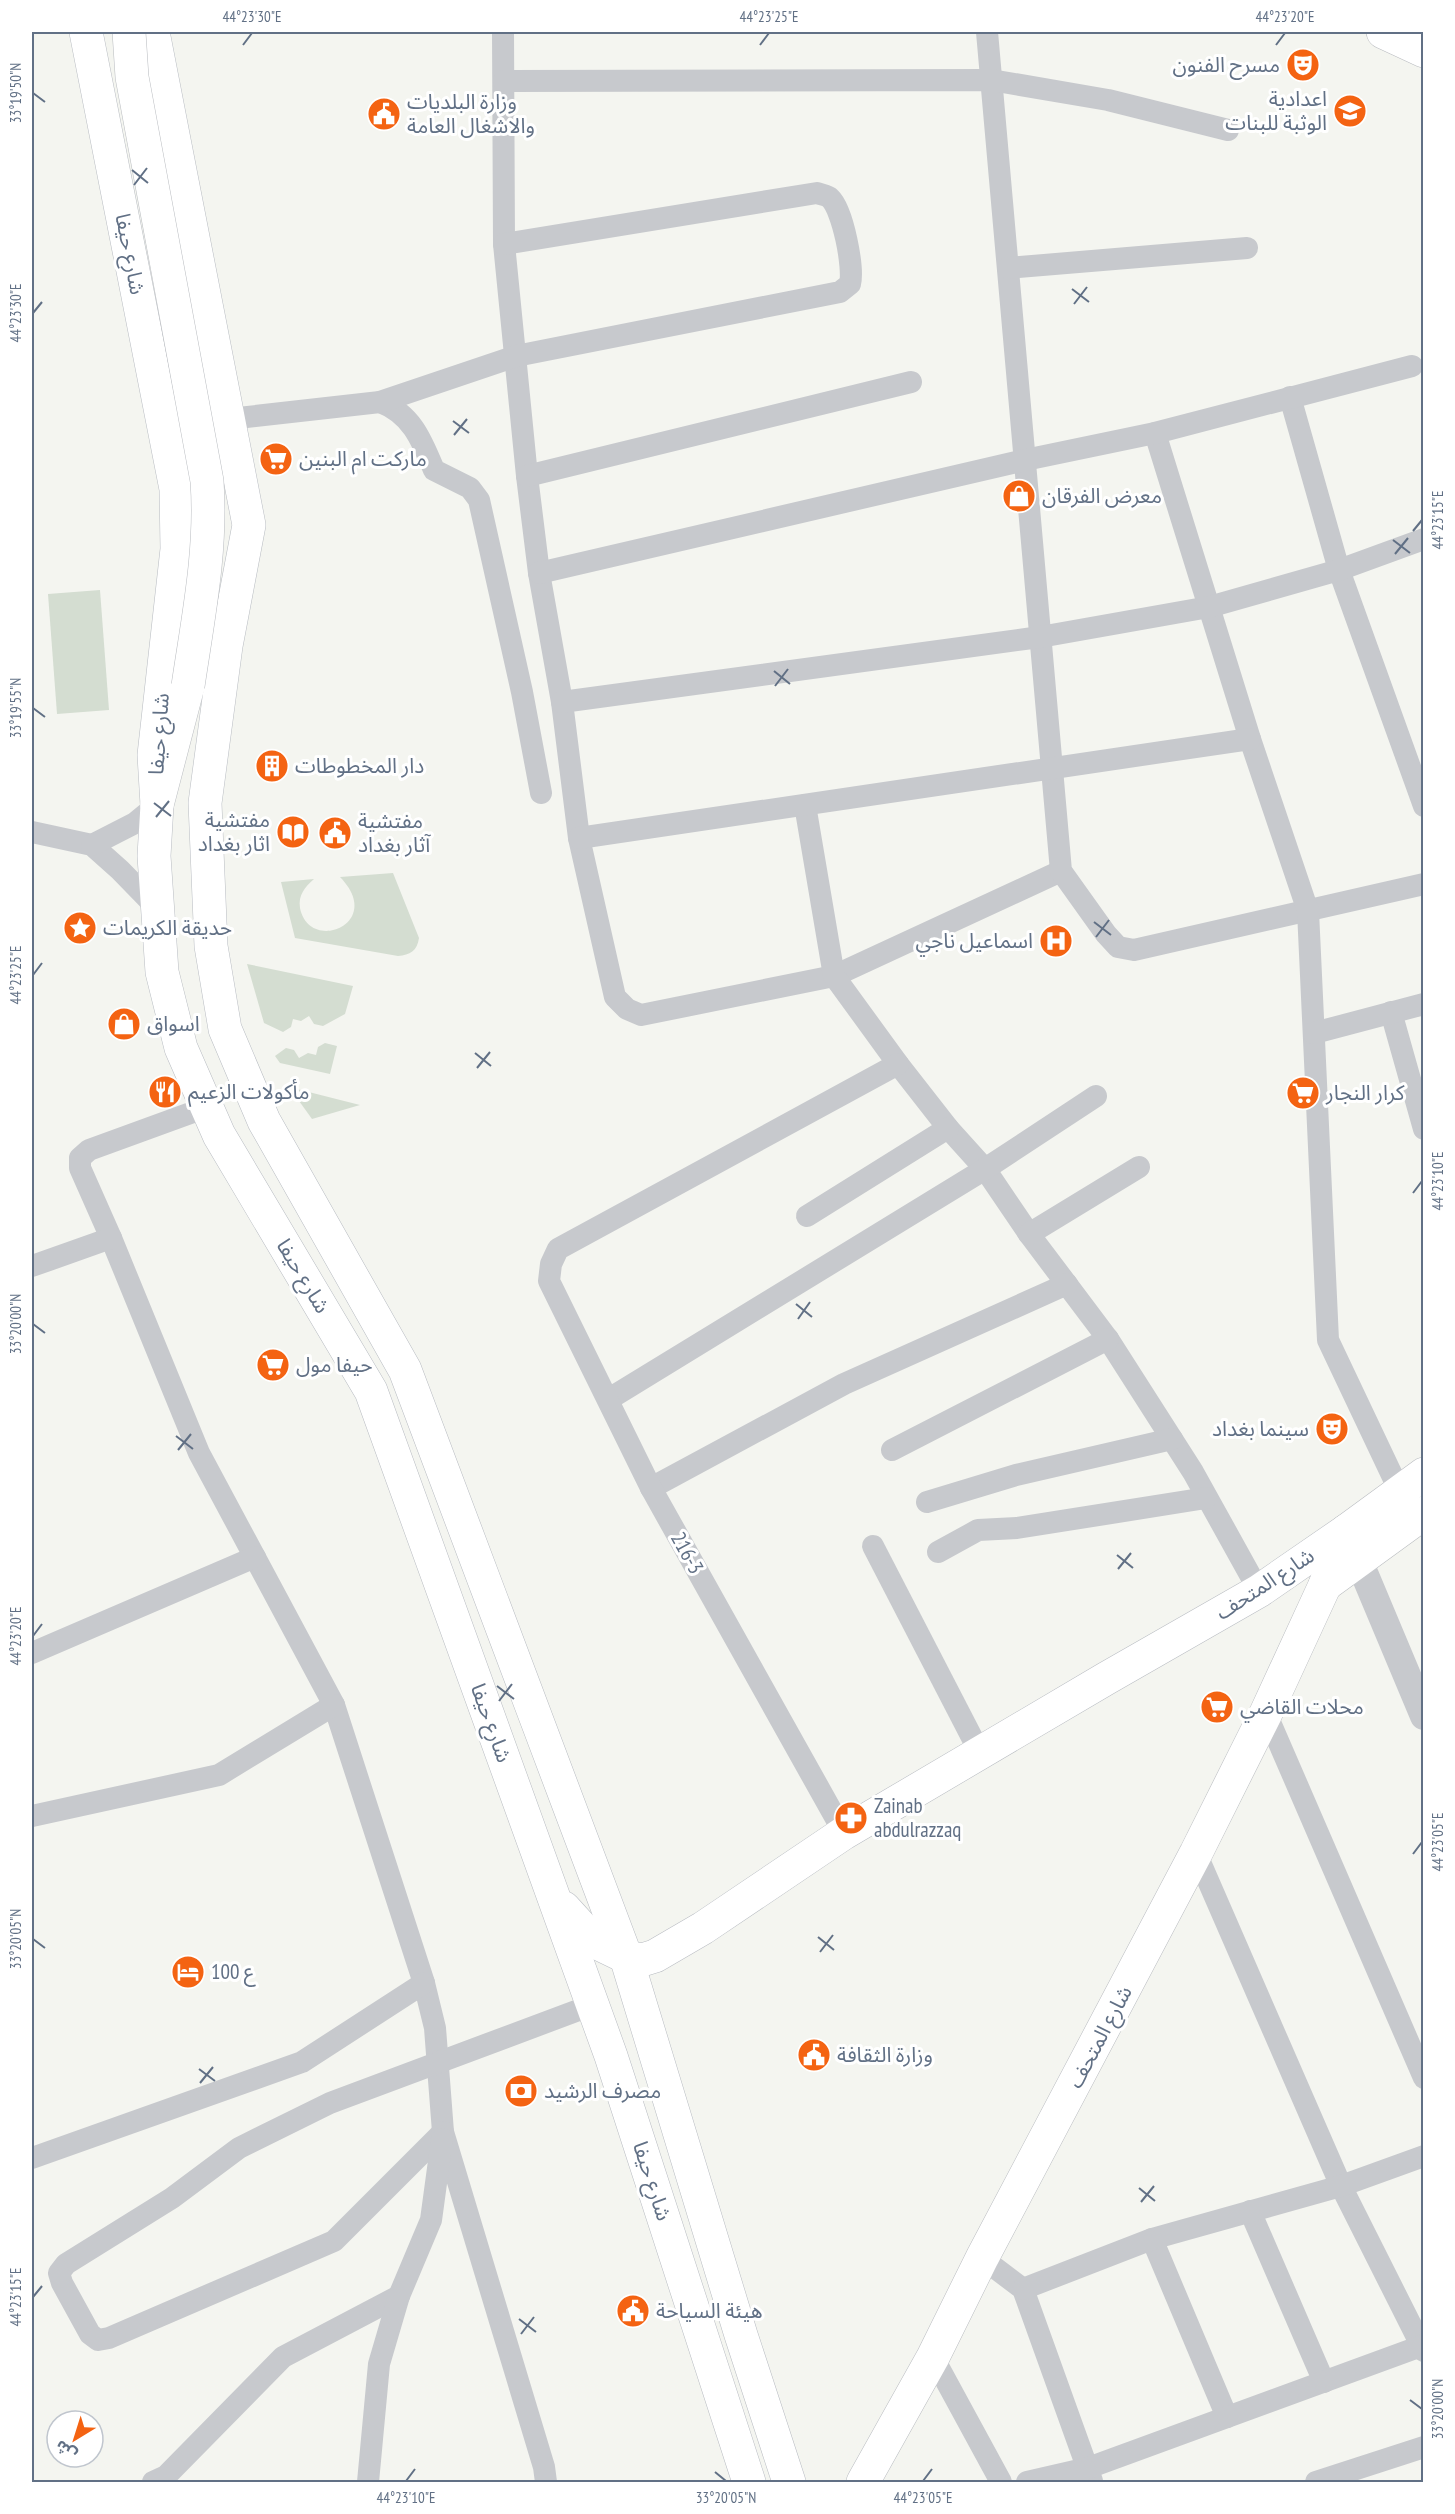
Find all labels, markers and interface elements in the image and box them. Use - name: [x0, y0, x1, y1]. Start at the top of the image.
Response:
- text: 44°23'30"E: [222, 7, 282, 26]
- text: 44°23'25"E: [739, 7, 799, 26]
- text: 44°23'20"E: [1255, 7, 1315, 26]
- theatre icon: مسرح الفنون: [1285, 47, 1321, 83]
- place label: مسرح الفنون: [1173, 51, 1280, 80]
- text: 33°19'50"N: [6, 63, 25, 123]
- place label: اعدادية الوثبة للبنات: [1225, 85, 1327, 136]
- place label: وزارة البلديات والاشغال العامة: [407, 88, 535, 139]
- school or university icon: اعدادية الوثبة للبنات: [1332, 93, 1368, 129]
- public building icon: وزارة البلديات والاشغال العامة: [366, 96, 402, 132]
- street label: شارع حيفا: [107, 211, 152, 297]
- text: 44°23'30"E: [6, 283, 25, 343]
- supermarket icon: ماركت ام البنين: [258, 441, 294, 477]
- place label: ماركت ام البنين: [299, 445, 427, 475]
- shop icon: معرض الفرقان: [1001, 478, 1037, 514]
- place label: معرض الفرقان: [1042, 482, 1162, 509]
- text: 44°23'15"E: [1428, 490, 1447, 550]
- text: 33°19'55"N: [6, 678, 25, 738]
- street label: شارع حيفا: [142, 692, 177, 776]
- building icon: دار المخطوطات: [254, 748, 290, 784]
- place label: دار المخطوطات: [295, 752, 424, 779]
- place label: مفتشية اثار بغداد: [198, 806, 270, 857]
- place label: مفتشية آثار بغداد: [358, 807, 431, 858]
- library icon: مفتشية اثار بغداد: [275, 814, 311, 850]
- public building icon: مفتشية آثار بغداد: [317, 815, 353, 851]
- place icon: حديقة الكريمات: [62, 910, 98, 946]
- place label: حديقة الكريمات: [103, 914, 232, 941]
- hospital icon: اسماعيل ناجي: [1038, 923, 1074, 959]
- place label: اسماعيل ناجي: [916, 927, 1033, 957]
- text: 44°23'25"E: [6, 945, 25, 1005]
- shop icon: اسواق: [106, 1006, 142, 1042]
- place label: اسواق: [147, 1010, 200, 1037]
- restaurant icon: مأكولات الزعيم: [147, 1074, 183, 1110]
- supermarket icon: كرار النجار: [1285, 1075, 1321, 1111]
- place label: مأكولات الزعيم: [188, 1078, 310, 1107]
- place label: كرار النجار: [1325, 1079, 1405, 1106]
- text: 44°23'10"E: [1428, 1151, 1447, 1211]
- street label: شارع حيفا: [269, 1234, 336, 1319]
- text: 33°20'00"N: [6, 1294, 25, 1354]
- supermarket icon: حيفا مول: [255, 1347, 291, 1383]
- place label: حيفا مول: [296, 1351, 373, 1378]
- theatre icon: سينما بغداد: [1314, 1411, 1350, 1447]
- place label: سينما بغداد: [1212, 1415, 1309, 1442]
- street label: 216-3: [665, 1527, 710, 1579]
- street label: شارع المتحف: [1210, 1542, 1320, 1627]
- text: 44°23'20"E: [6, 1606, 25, 1666]
- street label: شارع حيفا: [463, 1680, 518, 1767]
- supermarket icon: محلات القاضي: [1199, 1689, 1235, 1725]
- place label: محلات القاضي: [1240, 1693, 1364, 1723]
- place label: Zainab abdulrazzaq: [874, 1792, 961, 1843]
- pharmacy icon: Zainab abdulrazzaq: [833, 1800, 869, 1836]
- text: 44°23'05"E: [1428, 1812, 1447, 1872]
- text: 33°20'05"N: [6, 1909, 25, 1969]
- hotel icon: 100 ع: [170, 1954, 206, 1990]
- place label: 100 ع: [211, 1958, 257, 1987]
- street label: شارع المتحف: [1061, 1981, 1140, 2094]
- public building icon: وزارة الثقافة: [796, 2037, 832, 2073]
- place label: وزارة الثقافة: [837, 2041, 933, 2068]
- bank icon: مصرف الرشيد: [503, 2073, 539, 2109]
- place label: مصرف الرشيد: [544, 2077, 661, 2104]
- street label: شارع حيفا: [625, 2138, 678, 2225]
- text: 44°23'15"E: [6, 2267, 25, 2327]
- public building icon: هيئة السياحة: [615, 2293, 651, 2329]
- place label: هيئة السياحة: [656, 2297, 763, 2324]
- text: 33°20'00"N: [1428, 2379, 1447, 2439]
- north arrow: [45, 2409, 105, 2469]
- text: ش: [51, 2436, 81, 2465]
- text: 44°23'10"E: [376, 2488, 436, 2507]
- text: 33°20'05"N: [696, 2488, 756, 2507]
- text: 44°23'05"E: [893, 2488, 953, 2507]

